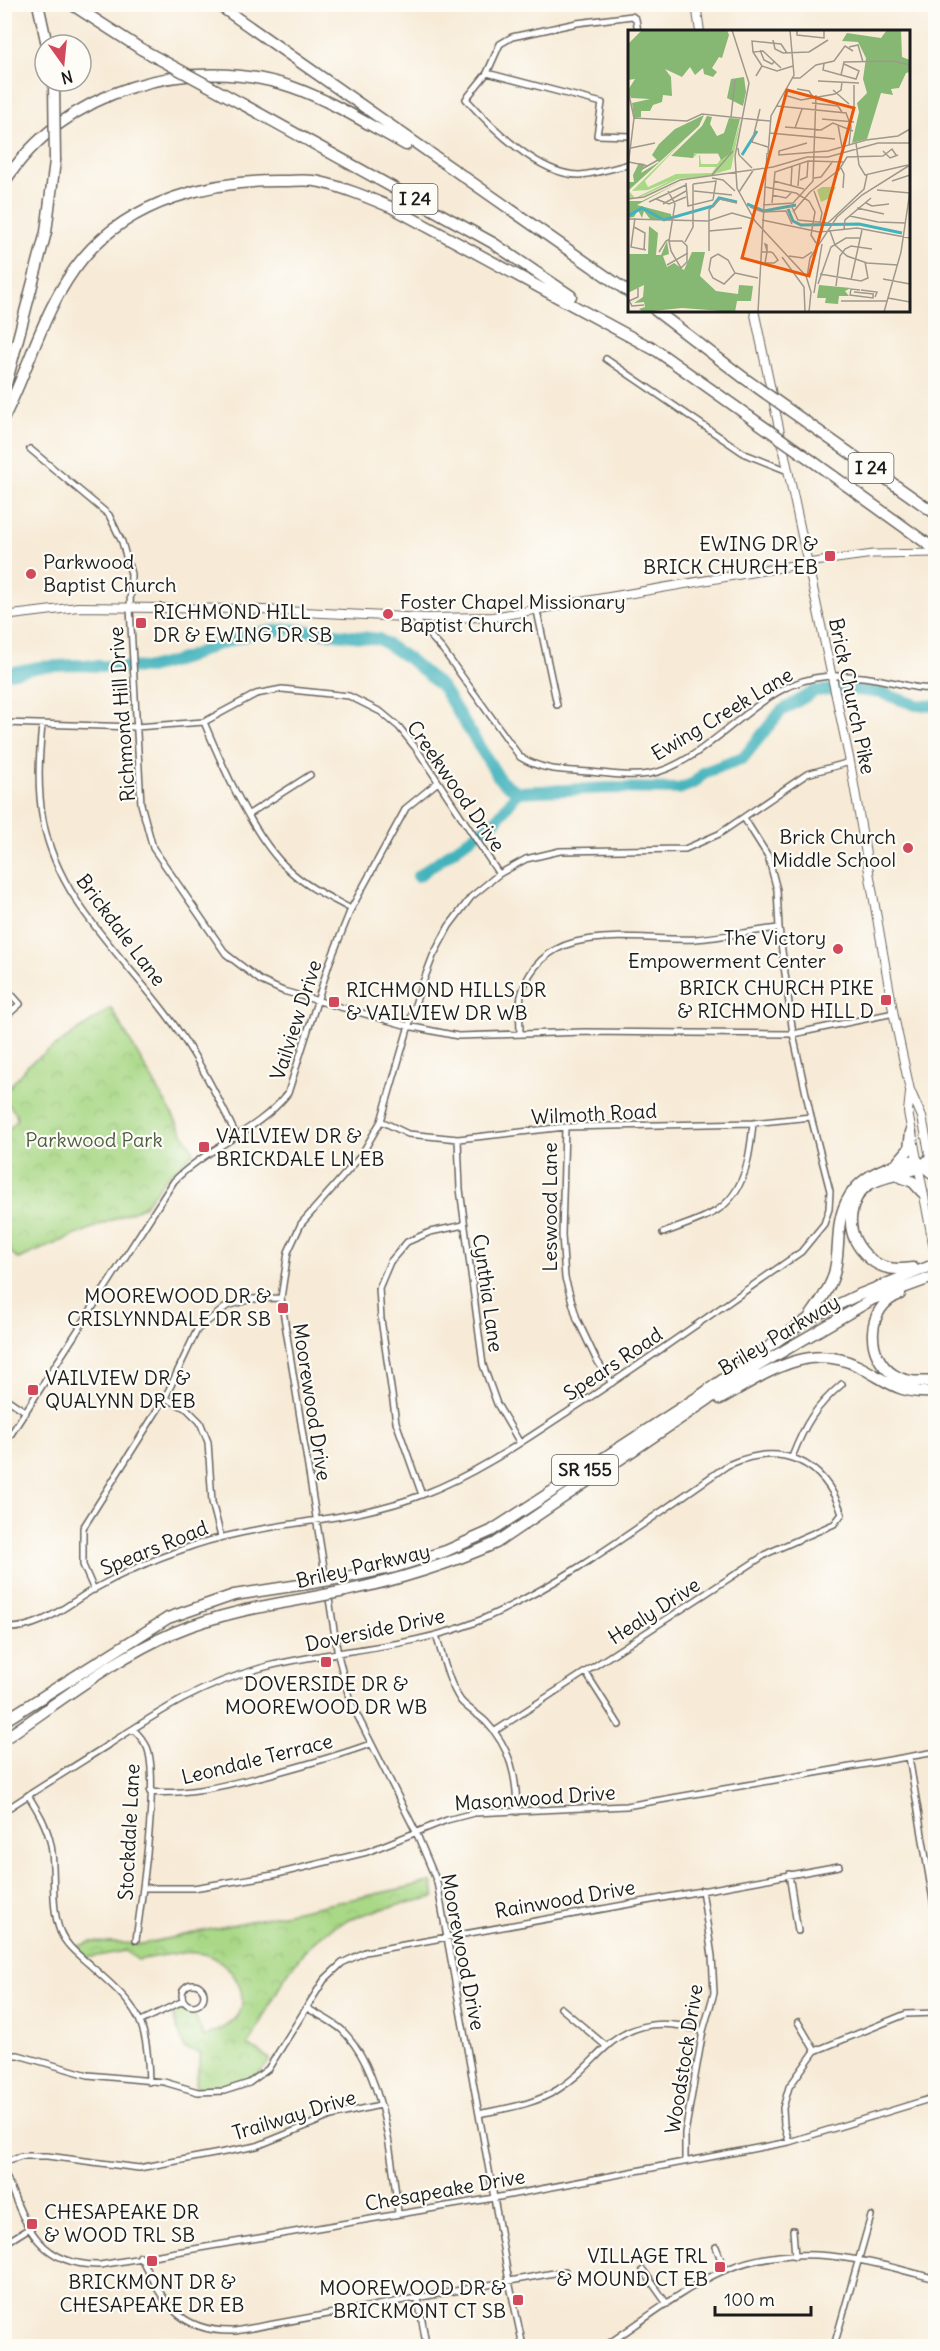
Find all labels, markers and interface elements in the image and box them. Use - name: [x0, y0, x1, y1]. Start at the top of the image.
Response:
- inset map: [628, 30, 910, 312]
- north arrow: [33, 33, 93, 93]
- text: N: [59, 66, 75, 89]
- road number: I 24: [392, 184, 438, 214]
- road number: I 24: [848, 453, 894, 483]
- place label: EWING DR & BRICK CHURCH EB: [643, 531, 818, 579]
- place label: Parkwood Baptist Church: [43, 549, 177, 597]
- marker: EWING DR & BRICK CHURCH EB: [823, 549, 837, 563]
- marker: Parkwood Baptist Church: [24, 567, 38, 581]
- place label: Foster Chapel Missionary Baptist Church: [400, 589, 626, 637]
- place label: RICHMOND HILL DR & EWING DR SB: [153, 599, 332, 647]
- marker: Foster Chapel Missionary Baptist Church: [381, 607, 395, 621]
- marker: RICHMOND HILL DR & EWING DR SB: [134, 616, 148, 630]
- street label: Brick Church Pike: [824, 616, 881, 776]
- street label: Richmond Hill Drive: [103, 626, 140, 803]
- street label: Ewing Creek Lane: [646, 661, 797, 766]
- street label: Creekwood Drive: [402, 715, 511, 856]
- place label: Brick Church Middle School: [772, 824, 896, 872]
- marker: Brick Church Middle School: [901, 841, 915, 855]
- street label: Brickdale Lane: [71, 869, 172, 991]
- place label: The Victory Empowerment Center: [628, 925, 826, 973]
- marker: The Victory Empowerment Center: [831, 942, 845, 956]
- street label: Vailview Drive: [264, 957, 327, 1083]
- place label: BRICK CHURCH PIKE & RICHMOND HILL D: [677, 975, 874, 1023]
- place label: RICHMOND HILLS DR & VAILVIEW DR WB: [346, 977, 547, 1025]
- marker: BRICK CHURCH PIKE & RICHMOND HILL D: [879, 993, 893, 1007]
- marker: RICHMOND HILLS DR & VAILVIEW DR WB: [327, 995, 341, 1009]
- street label: Wilmoth Road: [531, 1098, 658, 1129]
- place label: VAILVIEW DR & BRICKDALE LN EB: [216, 1123, 384, 1171]
- park label: Parkwood Park: [25, 1127, 163, 1152]
- marker: VAILVIEW DR & BRICKDALE LN EB: [197, 1140, 211, 1154]
- street label: Leswood Lane: [537, 1142, 562, 1272]
- street label: Cynthia Lane: [468, 1232, 509, 1354]
- place label: MOOREWOOD DR & CRISLYNNDALE DR SB: [67, 1283, 271, 1331]
- street label: Briley Parkway: [714, 1289, 844, 1381]
- marker: MOOREWOOD DR & CRISLYNNDALE DR SB: [276, 1301, 290, 1315]
- street label: Moorewood Drive: [288, 1321, 337, 1482]
- street label: Spears Road: [559, 1321, 667, 1406]
- place label: VAILVIEW DR & QUALYNN DR EB: [45, 1365, 196, 1413]
- marker: VAILVIEW DR & QUALYNN DR EB: [26, 1383, 40, 1397]
- road number: SR 155: [552, 1455, 618, 1485]
- street label: Spears Road: [96, 1515, 211, 1580]
- street label: Briley Parkway: [293, 1538, 432, 1593]
- street label: Healy Drive: [603, 1572, 704, 1649]
- street label: Doverside Drive: [303, 1603, 447, 1657]
- marker: DOVERSIDE DR & MOOREWOOD DR WB: [319, 1655, 333, 1669]
- place label: DOVERSIDE DR & MOOREWOOD DR WB: [225, 1671, 427, 1719]
- street label: Leondale Terrace: [179, 1728, 335, 1789]
- street label: Stockdale Lane: [112, 1763, 145, 1901]
- street label: Masonwood Drive: [454, 1779, 616, 1816]
- street label: Moorewood Drive: [436, 1872, 491, 2032]
- street label: Rainwood Drive: [493, 1874, 637, 1923]
- street label: Woodstock Drive: [659, 1982, 708, 2136]
- street label: Trailway Drive: [229, 2084, 359, 2145]
- street label: Chesapeake Drive: [363, 2163, 527, 2216]
- place label: CHESAPEAKE DR & WOOD TRL SB: [44, 2199, 199, 2247]
- marker: CHESAPEAKE DR & WOOD TRL SB: [25, 2217, 39, 2231]
- place label: VILLAGE TRL & MOUND CT EB: [557, 2243, 708, 2291]
- marker: BRICKMONT DR & CHESAPEAKE DR EB: [145, 2254, 159, 2268]
- marker: VILLAGE TRL & MOUND CT EB: [713, 2260, 727, 2274]
- place label: BRICKMONT DR & CHESAPEAKE DR EB: [60, 2269, 244, 2317]
- place label: MOOREWOOD DR & BRICKMONT CT SB: [319, 2275, 506, 2323]
- scale bar: [715, 2279, 811, 2317]
- text: 100 m: [724, 2288, 775, 2311]
- marker: MOOREWOOD DR & BRICKMONT CT SB: [511, 2293, 525, 2307]

